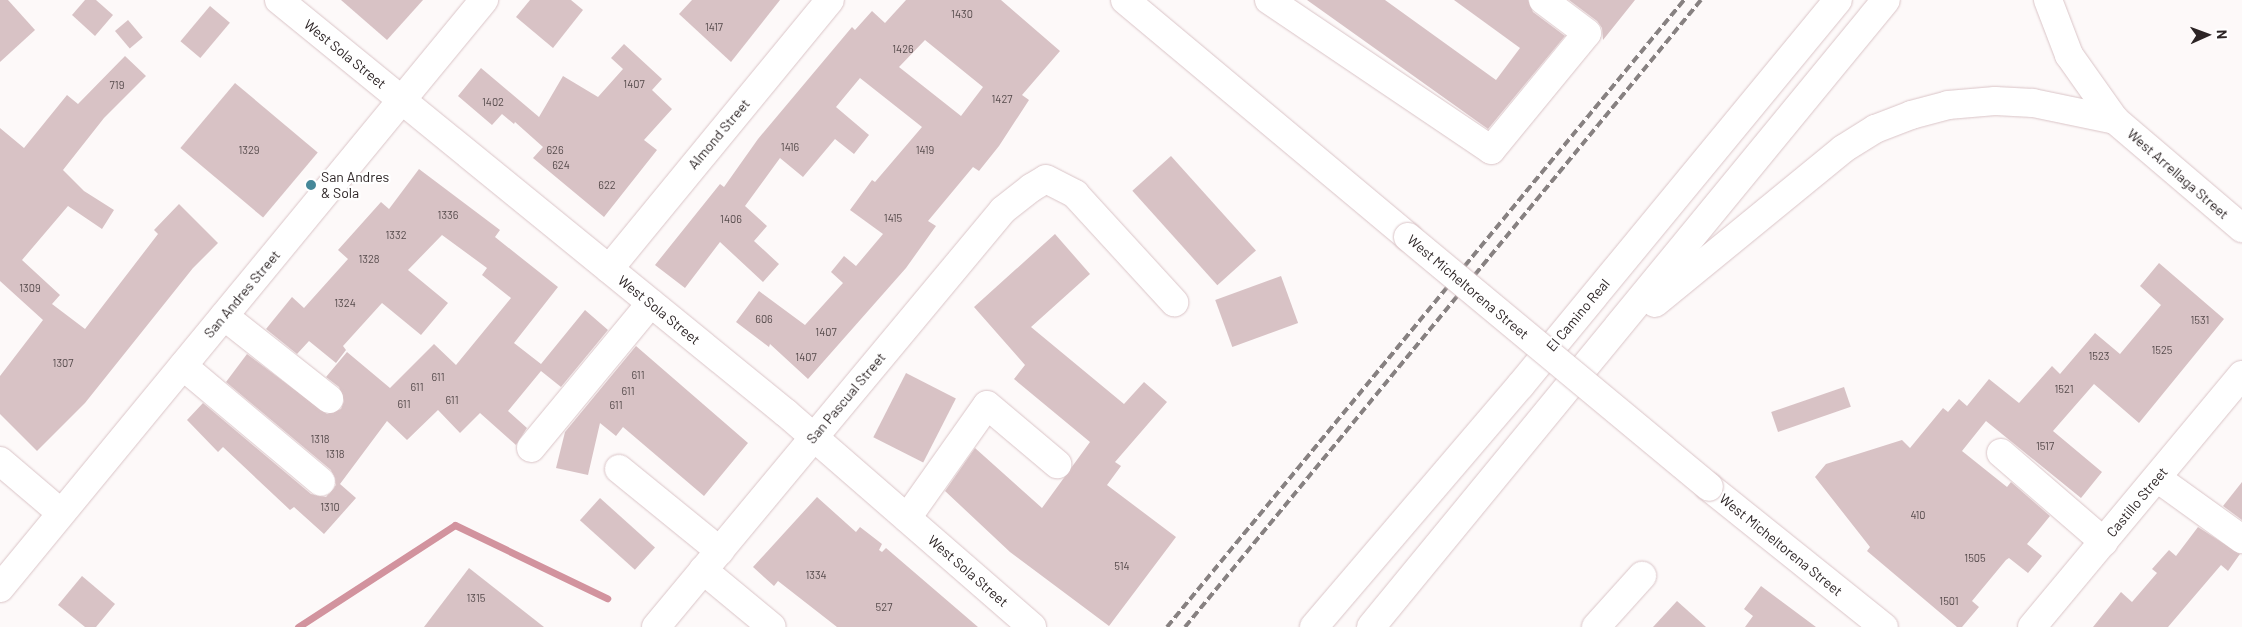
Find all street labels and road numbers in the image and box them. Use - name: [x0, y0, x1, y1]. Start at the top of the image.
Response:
- street label: West Sola Street: [301, 16, 389, 92]
- street label: Almond Street: [685, 95, 753, 173]
- street label: West Arrellaga Street: [2124, 125, 2232, 223]
- street label: West Micheltorena Street: [1404, 231, 1532, 343]
- street label: San Andres Street: [200, 247, 284, 341]
- street label: West Sola Street: [615, 272, 703, 348]
- street label: El Camino Real: [1543, 275, 1613, 355]
- street label: San Pascual Street: [803, 349, 889, 447]
- street label: Castillo Street: [2103, 464, 2171, 540]
- street label: West Micheltorena Street: [1716, 490, 1846, 600]
- street label: West Sola Street: [924, 532, 1012, 610]

